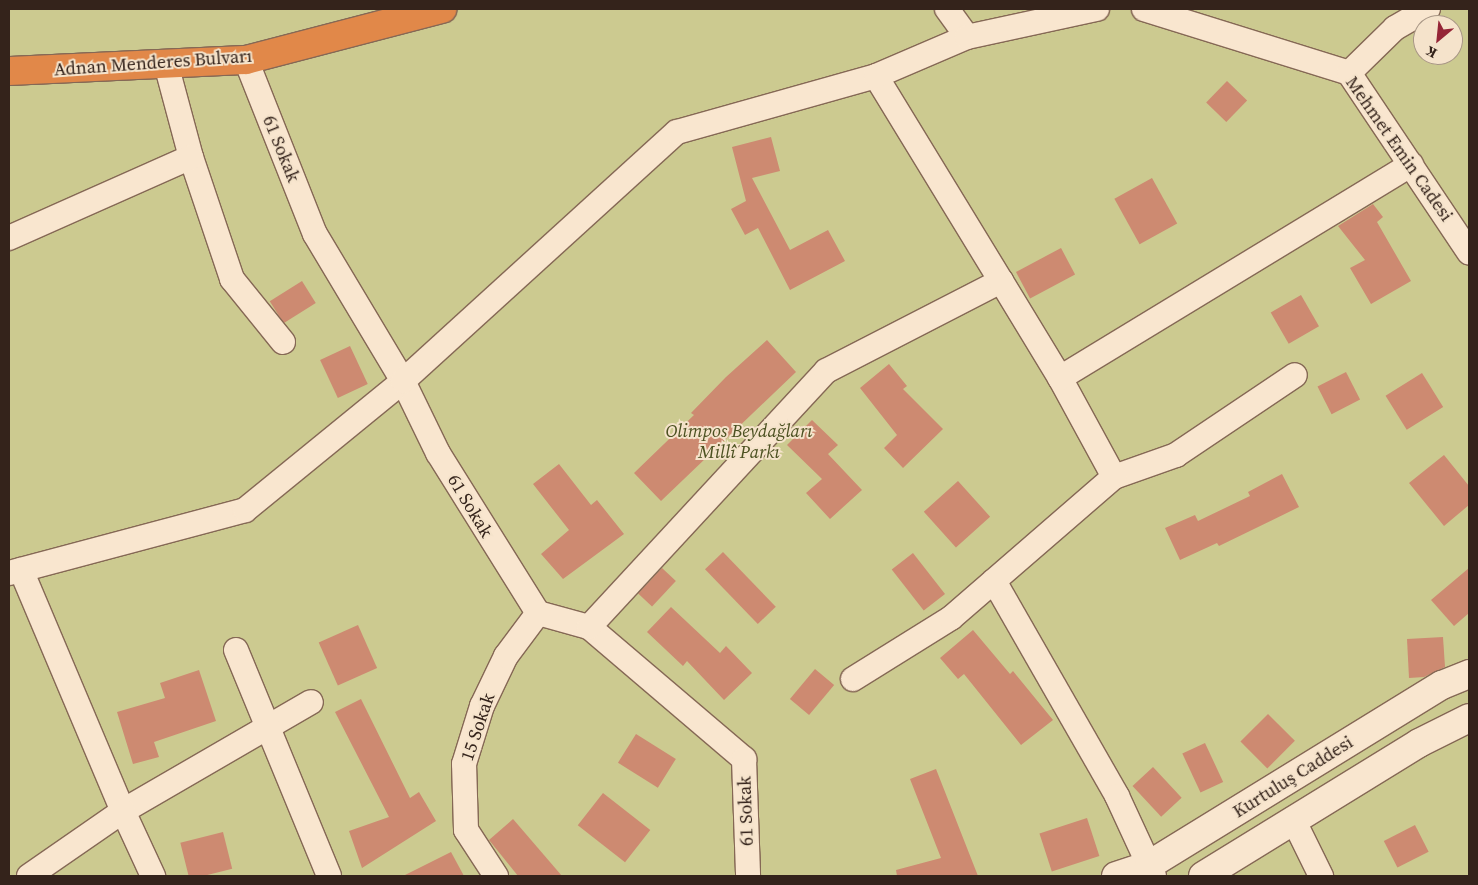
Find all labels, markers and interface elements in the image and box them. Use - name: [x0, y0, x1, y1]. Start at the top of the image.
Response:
- north arrow: [1413, 15, 1463, 65]
- text: K: [1422, 41, 1440, 63]
- street label: Adnan Menderes Bulvarı: [53, 45, 253, 81]
- street label: Mehmet Emin Cadesi: [1341, 72, 1457, 226]
- street label: 61 Sokak: [258, 113, 304, 185]
- park label: Olimpos Beydağları Millî Parkı: [665, 421, 813, 464]
- street label: 61 Sokak: [443, 470, 497, 542]
- street label: 15 Sokak: [456, 690, 500, 764]
- street label: Kurtuluş Caddesi: [1229, 731, 1357, 823]
- street label: 61 Sokak: [734, 776, 758, 846]

